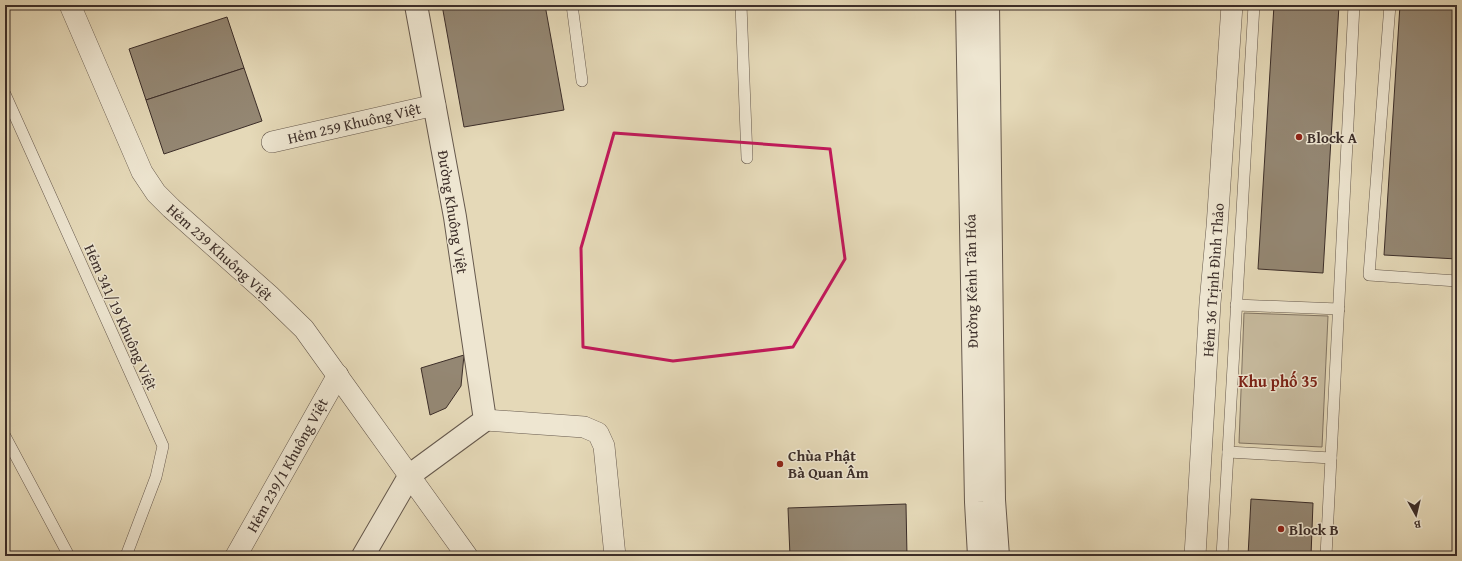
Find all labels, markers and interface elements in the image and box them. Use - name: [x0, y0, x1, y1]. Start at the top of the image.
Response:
- street label: Hẻm 259 Khuông Việt: [285, 97, 423, 149]
- place label: Block A: [1307, 127, 1357, 148]
- marker: Block A: [1294, 132, 1304, 142]
- street label: Đường Khuông Việt: [433, 149, 473, 276]
- street label: Hẻm 239 Khuông Việt: [162, 199, 278, 306]
- street label: Hẻm 36 Trịnh Đình Thảo: [1197, 202, 1229, 358]
- street label: Đường Kênh Tân Hóa: [959, 214, 983, 348]
- street label: Hẻm 341/19 Khuông Việt: [79, 241, 163, 394]
- district label: Khu phố 35: [1238, 369, 1318, 393]
- street label: Hẻm 239/1 Khuông Việt: [241, 394, 333, 536]
- place label: Chùa Phật Bà Quan Âm: [788, 445, 869, 483]
- marker: Chùa Phật Bà Quan Âm: [775, 459, 785, 469]
- north arrow: [1396, 495, 1436, 535]
- text: B: [1413, 517, 1422, 533]
- place label: Block B: [1289, 519, 1339, 540]
- marker: Block B: [1276, 524, 1286, 534]

